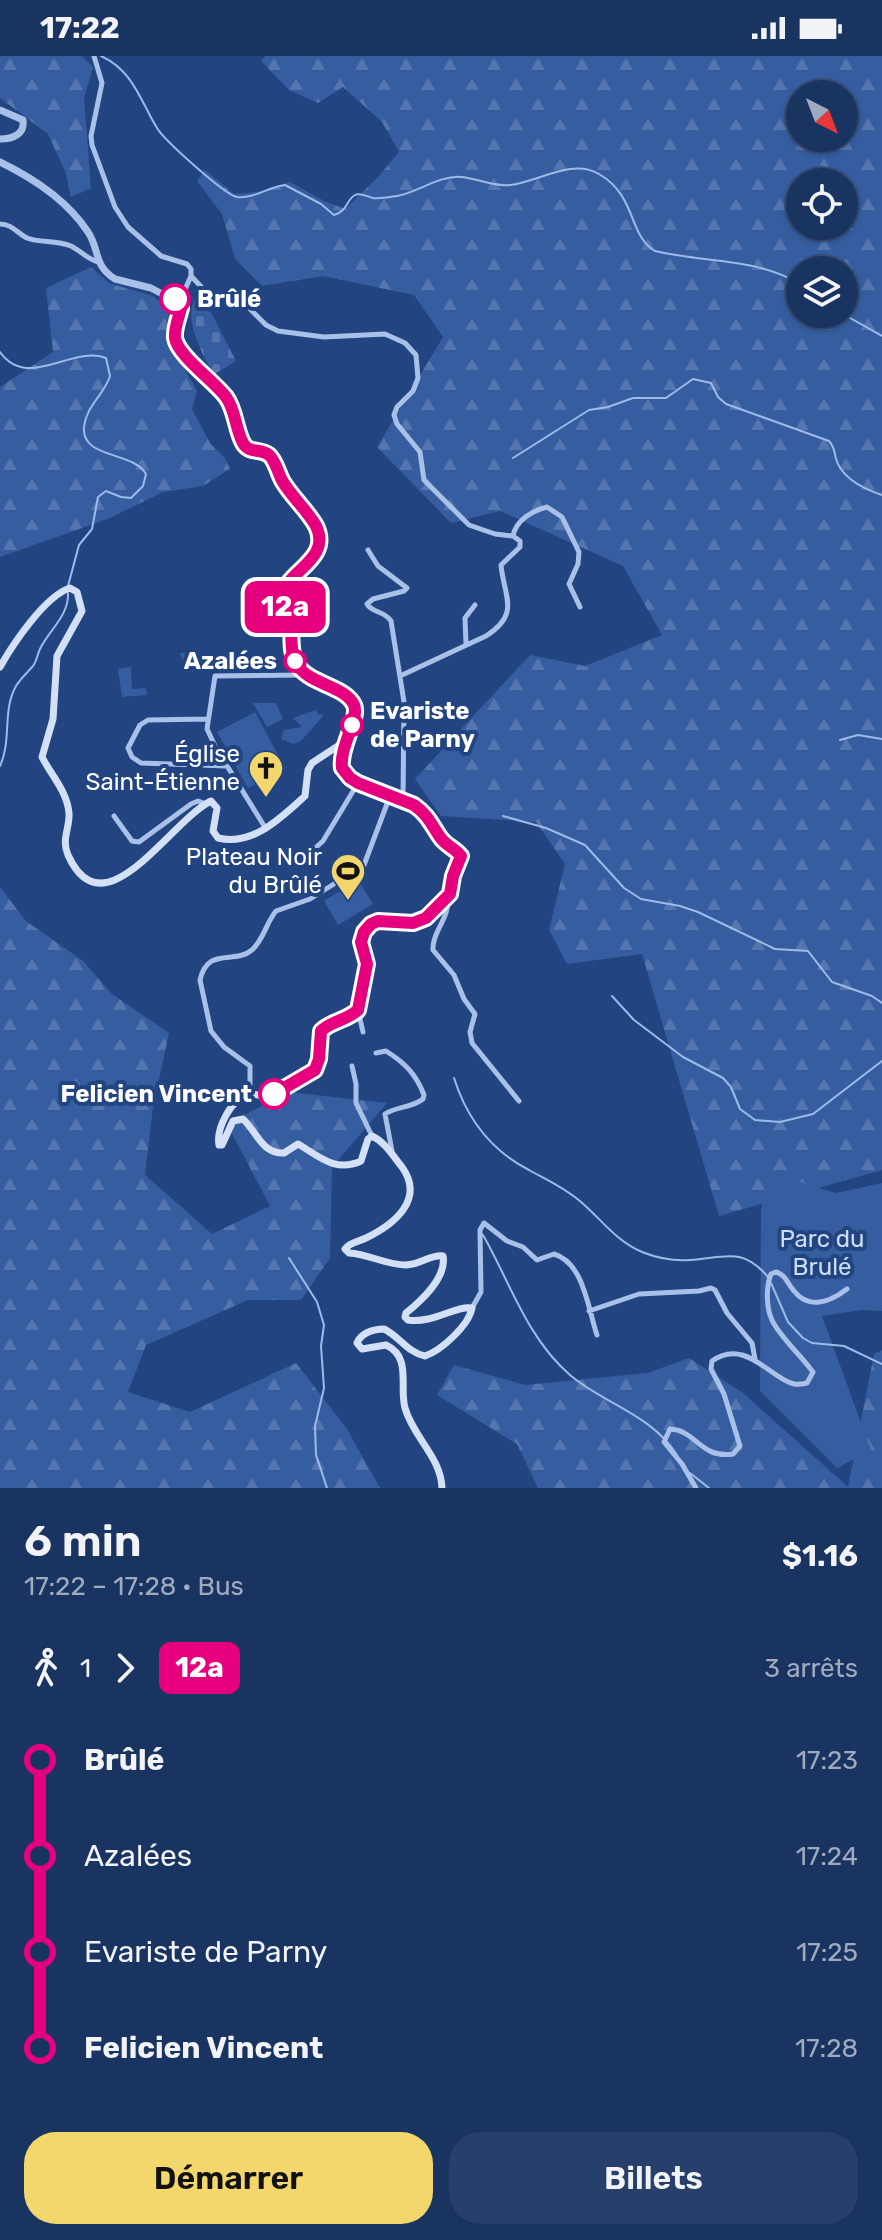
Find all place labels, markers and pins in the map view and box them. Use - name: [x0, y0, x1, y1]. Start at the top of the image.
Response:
- marker: Brûlé: [160, 284, 190, 314]
- place label: Brûlé: [197, 285, 261, 313]
- place label: Azalées: [184, 647, 277, 675]
- marker: Azalées: [284, 650, 306, 672]
- place label: Evariste de Parny: [370, 697, 475, 753]
- marker: Evariste de Parny: [341, 714, 363, 736]
- place label: Église Saint-Étienne: [86, 740, 240, 796]
- church icon: Église Saint-Étienne: [247, 749, 285, 799]
- place label: Plateau Noir du Brûlé: [186, 843, 322, 899]
- sports icon: Plateau Noir du Brûlé: [329, 852, 367, 902]
- marker: Felicien Vincent: [259, 1079, 289, 1109]
- place label: Felicien Vincent: [61, 1080, 252, 1108]

